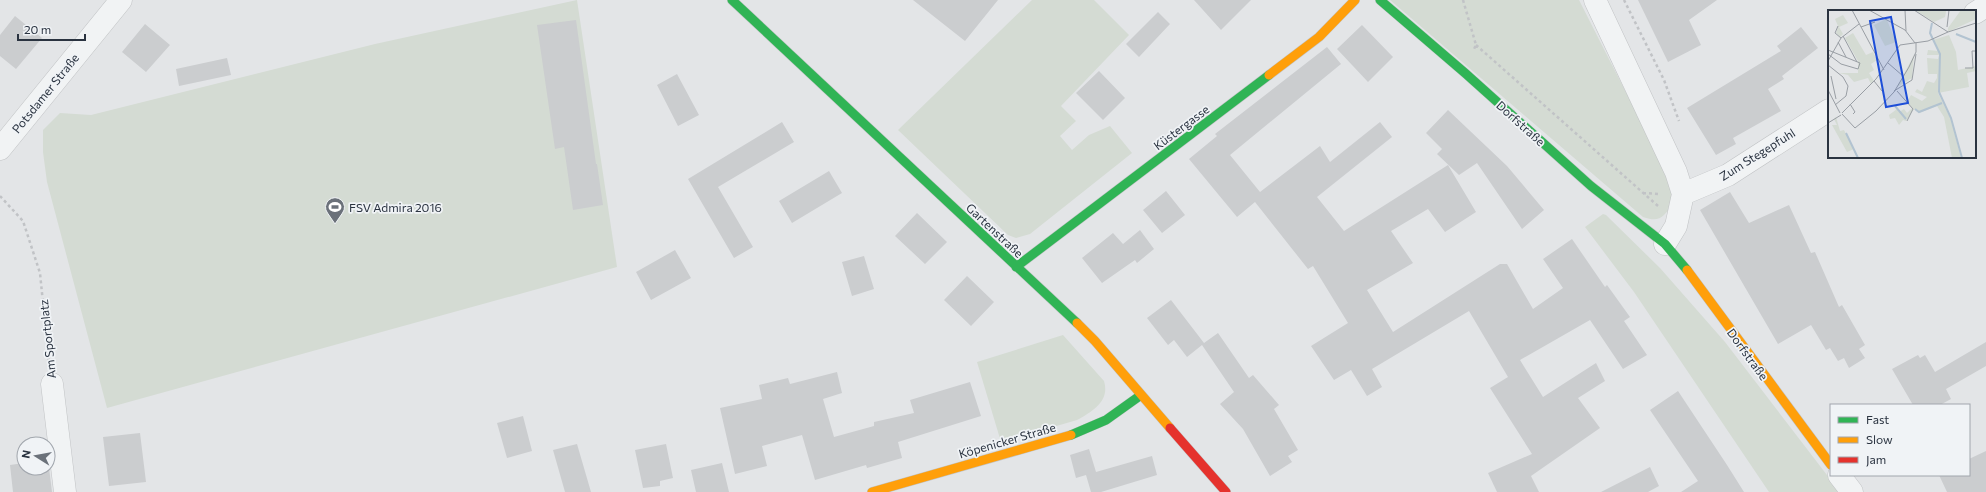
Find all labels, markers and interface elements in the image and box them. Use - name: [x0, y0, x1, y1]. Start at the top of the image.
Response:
- inset map: [1828, 10, 1976, 158]
- scale bar: [18, 16, 85, 42]
- text: 20 m: [24, 22, 51, 36]
- street label: Potsdamer Straße: [9, 50, 81, 136]
- street label: Dorfstraße: [1494, 98, 1548, 148]
- street label: Küstergasse: [1150, 102, 1212, 152]
- street label: Zum Stegepfuhl: [1717, 125, 1797, 183]
- sports icon: FSV Admira 2016: [324, 196, 346, 224]
- place label: FSV Admira 2016: [349, 200, 442, 214]
- street label: Gartenstraße: [964, 200, 1026, 260]
- street label: Am Sportplatz: [36, 299, 58, 379]
- street label: Dorfstraße: [1725, 326, 1771, 382]
- legend: [1830, 404, 1970, 476]
- text: Fast: [1866, 412, 1889, 426]
- street label: Köpenicker Straße: [957, 419, 1057, 461]
- text: Slow: [1866, 432, 1893, 446]
- north arrow: [16, 436, 56, 476]
- text: N: [19, 449, 33, 459]
- text: Jam: [1866, 452, 1886, 467]

